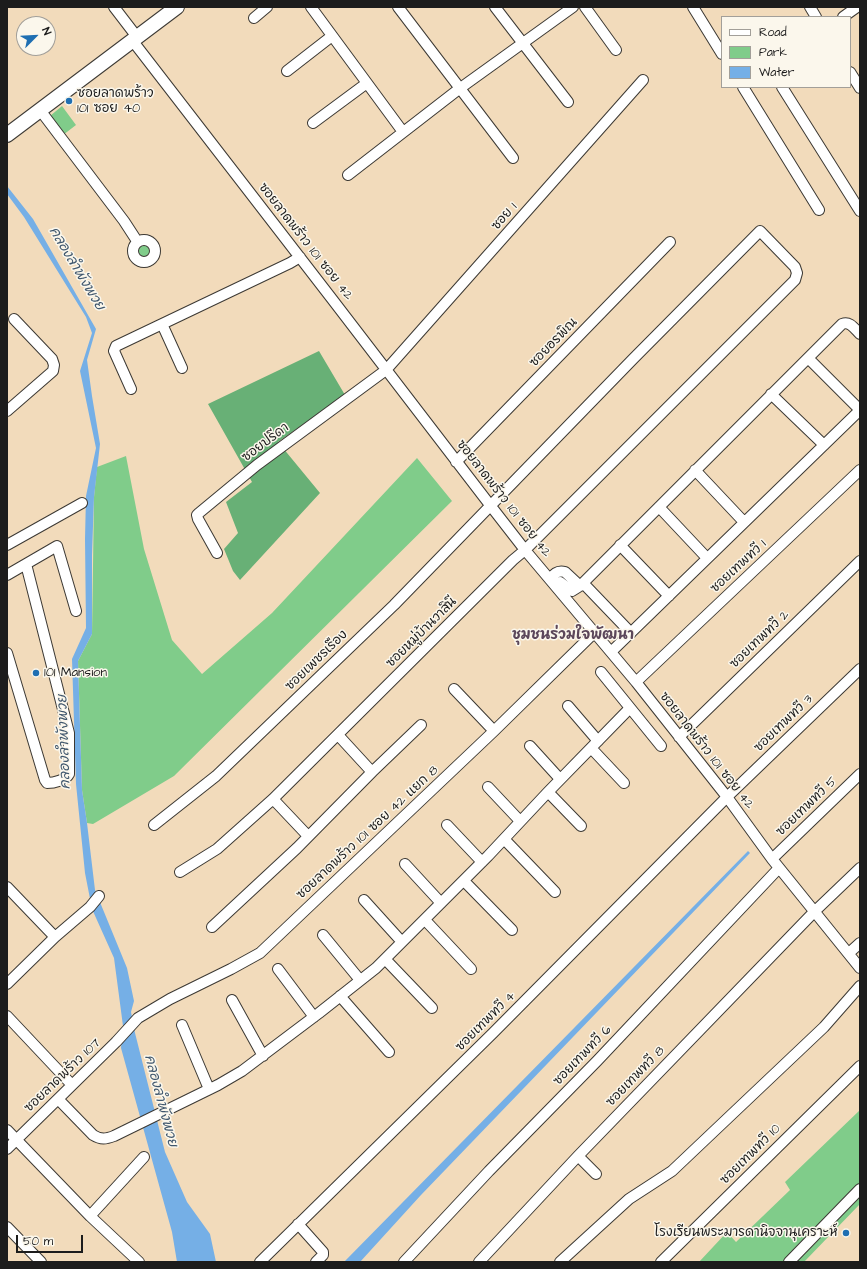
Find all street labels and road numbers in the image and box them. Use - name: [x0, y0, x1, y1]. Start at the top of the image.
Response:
- street label: ซอยลาดพร้าว 101 ซอย 42: [254, 180, 356, 304]
- street label: ซอย 1: [489, 200, 521, 234]
- street label: ซอยอรพิณ: [527, 315, 581, 371]
- street label: ซอยปรีดา: [239, 420, 293, 466]
- street label: ซอยลาดพร้าว 101 ซอย 42: [452, 437, 554, 561]
- street label: ซอยเทพทวี 1: [708, 537, 770, 597]
- street label: ซอยหมู่บ้านวาสินี: [384, 595, 460, 671]
- street label: ซอยเทพทวี 2: [727, 608, 793, 672]
- street label: ซอยเพชรเรือง: [283, 627, 351, 695]
- street label: ซอยลาดพร้าว 101 ซอย 42: [655, 689, 757, 813]
- street label: ซอยเทพทวี 3: [751, 692, 817, 756]
- street label: ซอยลาดพร้าว 101 ซอย 42 แยก 8: [294, 763, 442, 903]
- street label: ซอยเทพทวี 5: [773, 774, 841, 840]
- street label: ซอยเทพทวี 4: [453, 989, 519, 1055]
- street label: ซอยเทพทวี 6: [551, 1023, 615, 1089]
- street label: ซอยลาดพร้าว 107: [22, 1036, 104, 1116]
- street label: ซอยเทพทวี 8: [603, 1044, 669, 1110]
- street label: ซอยเทพทวี 10: [718, 1122, 784, 1188]

